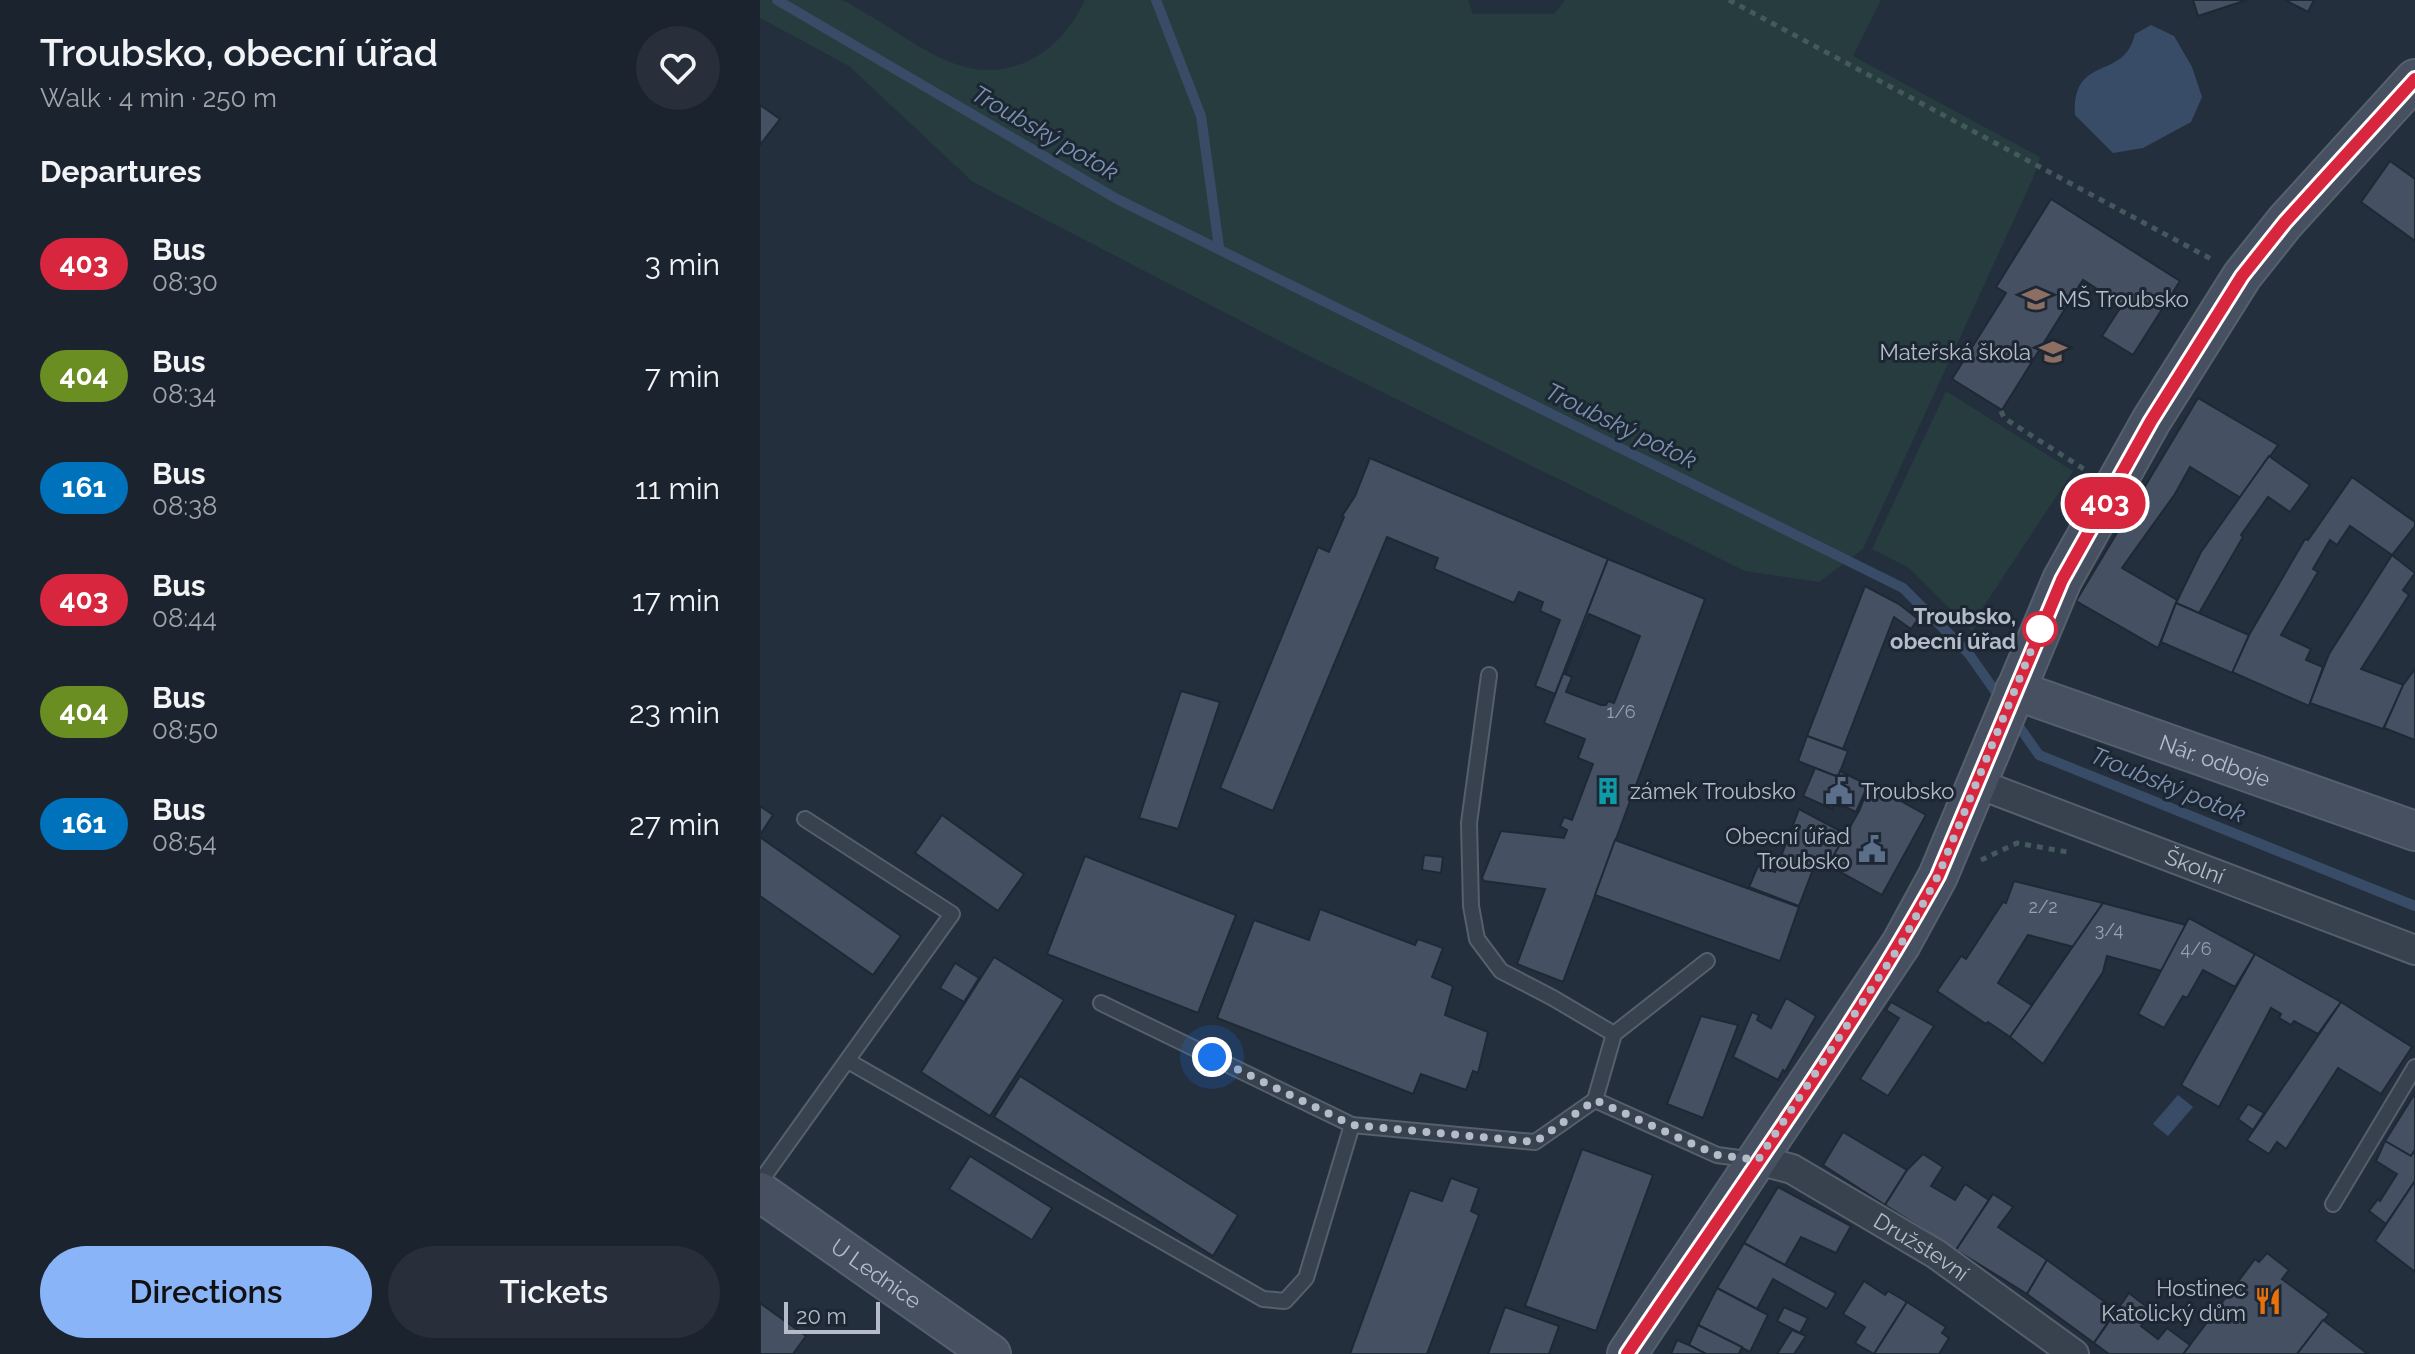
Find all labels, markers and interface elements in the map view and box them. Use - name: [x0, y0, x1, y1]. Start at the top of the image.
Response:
- button: heart: [636, 26, 720, 110]
- text: Troubsko, obecní úřad: [40, 30, 438, 75]
- water label: Troubský potok: [967, 79, 1124, 186]
- text: Walk · 4 min · 250 m: [40, 83, 277, 113]
- text: Departures: [40, 154, 202, 189]
- text: Bus: [152, 232, 206, 267]
- text: 403: [60, 247, 108, 280]
- text: 3 min: [645, 247, 720, 282]
- text: 08:30: [152, 267, 218, 297]
- school or university icon: MŠ Troubsko: [2021, 284, 2051, 314]
- place label: MŠ Troubsko: [2058, 285, 2189, 312]
- school or university icon: Mateřská škola: [2038, 337, 2068, 367]
- place label: Mateřská škola: [1880, 339, 2031, 365]
- text: Bus: [152, 344, 206, 379]
- text: 404: [59, 359, 109, 392]
- text: 7 min: [645, 359, 720, 394]
- water label: Troubský potok: [1541, 376, 1702, 475]
- text: 08:34: [152, 379, 216, 409]
- text: Bus: [152, 456, 206, 491]
- text: 161: [62, 471, 106, 504]
- text: 11 min: [635, 471, 720, 506]
- line badge: 403: [2059, 477, 2151, 529]
- text: 403: [2081, 486, 2129, 519]
- text: 08:38: [152, 491, 218, 521]
- text: Bus: [152, 568, 206, 603]
- text: 403: [60, 583, 108, 616]
- text: 17 min: [632, 583, 720, 618]
- text: 08:44: [152, 603, 217, 633]
- place label: Troubsko, obecní úřad: [1890, 603, 2016, 654]
- marker: Troubsko, obecní úřad: [2023, 612, 2057, 646]
- text: Bus: [152, 680, 206, 715]
- text: 404: [59, 695, 109, 728]
- text: 23 min: [629, 695, 720, 730]
- house number: 1/6: [1606, 701, 1636, 722]
- text: 08:50: [152, 715, 218, 745]
- street label: Nár. odboje: [2156, 729, 2274, 792]
- water label: Troubský potok: [2086, 740, 2250, 829]
- building icon: zámek Troubsko: [1593, 776, 1623, 806]
- public building icon: Troubsko: [1824, 776, 1854, 806]
- place label: zámek Troubsko: [1630, 778, 1796, 804]
- place label: Troubsko: [1861, 778, 1954, 804]
- text: Bus: [152, 792, 206, 827]
- text: 161: [62, 807, 106, 840]
- text: 27 min: [629, 807, 720, 842]
- place label: Obecní úřad Troubsko: [1725, 823, 1850, 874]
- text: 08:54: [152, 827, 217, 857]
- public building icon: Obecní úřad Troubsko: [1857, 834, 1887, 864]
- street label: Školní: [2162, 842, 2228, 889]
- house number: 2/2: [2028, 896, 2058, 917]
- house number: 3/4: [2095, 919, 2124, 940]
- house number: 4/6: [2180, 938, 2212, 959]
- your location: [1192, 1037, 1232, 1077]
- street label: Družstevní: [1869, 1207, 1974, 1286]
- street label: U Lednice: [826, 1233, 926, 1314]
- button: Directions: [40, 1246, 372, 1338]
- button: Tickets: [388, 1246, 720, 1338]
- place label: Hostinec Katolický dům: [2101, 1275, 2246, 1326]
- restaurant icon: Hostinec Katolický dům: [2253, 1286, 2283, 1316]
- scale bar: [784, 1298, 880, 1334]
- text: 20 m: [796, 1303, 847, 1329]

